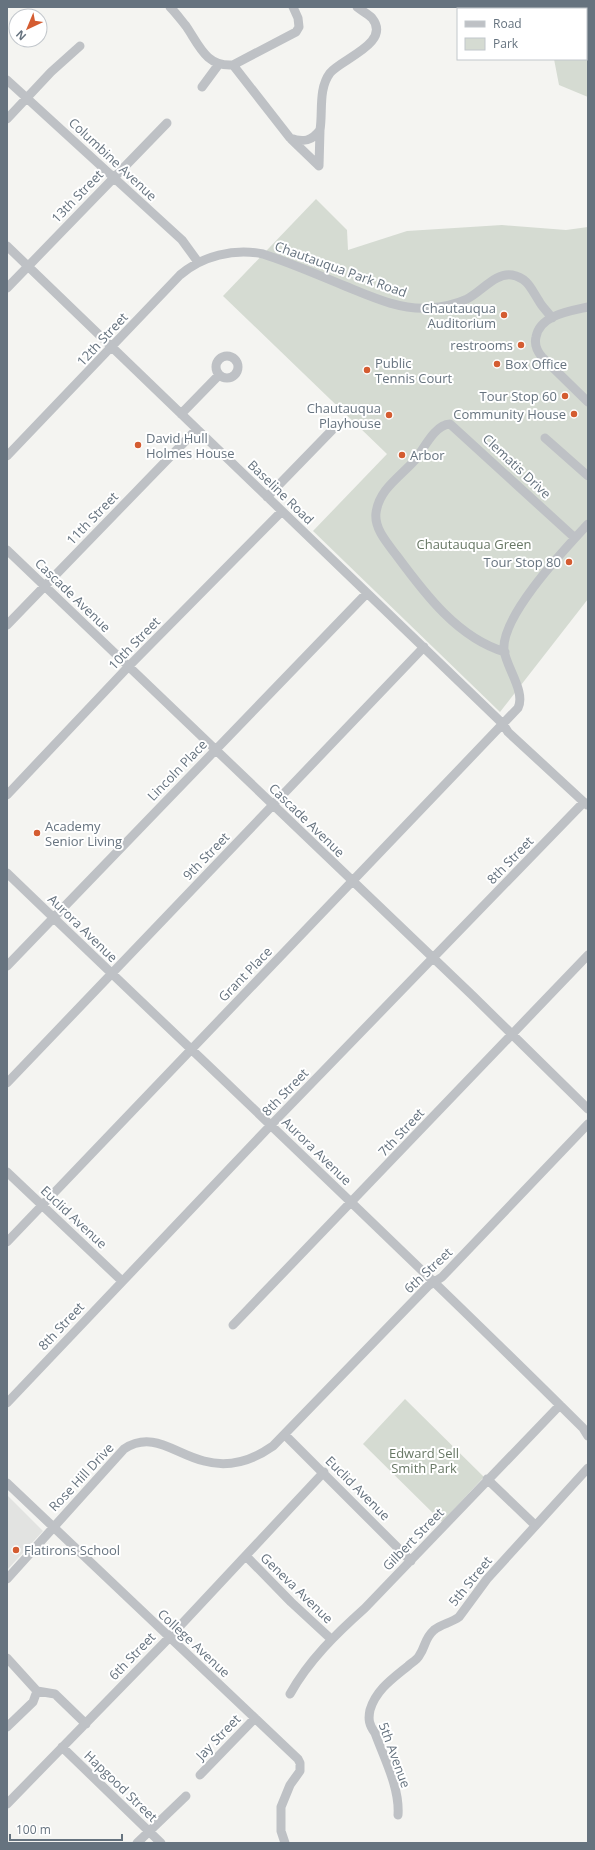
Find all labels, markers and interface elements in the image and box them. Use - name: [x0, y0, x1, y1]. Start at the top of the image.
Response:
- north arrow: [8, 8, 48, 48]
- legend: [457, 8, 587, 60]
- text: Road: [493, 15, 522, 32]
- text: N: [12, 27, 29, 44]
- text: Park: [493, 35, 519, 52]
- street label: Columbine Avenue: [65, 113, 161, 205]
- street label: 13th Street: [47, 165, 107, 226]
- street label: Chautauqua Park Road: [272, 237, 410, 301]
- place label: Chautauqua Auditorium: [422, 299, 496, 332]
- street label: 12th Street: [73, 308, 132, 370]
- marker: Chautauqua Auditorium: [499, 310, 509, 320]
- place label: restrooms: [450, 336, 513, 354]
- marker: restrooms: [516, 340, 526, 350]
- place label: Public Tennis Court: [375, 354, 453, 387]
- place label: Box Office: [505, 355, 567, 373]
- marker: Box Office: [492, 359, 502, 369]
- marker: Public Tennis Court: [362, 365, 372, 375]
- place label: Tour Stop 60: [480, 387, 557, 405]
- marker: Tour Stop 60: [560, 391, 570, 401]
- place label: Chautauqua Playhouse: [307, 399, 381, 432]
- place label: Community House: [453, 405, 566, 423]
- marker: Community House: [569, 409, 579, 419]
- marker: Chautauqua Playhouse: [384, 410, 394, 420]
- place label: David Hull Holmes House: [146, 429, 234, 462]
- street label: Clematis Drive: [479, 430, 555, 502]
- marker: David Hull Holmes House: [133, 440, 143, 450]
- place label: Arbor: [410, 446, 445, 464]
- marker: Arbor: [397, 450, 407, 460]
- street label: Baseline Road: [244, 456, 318, 528]
- street label: 11th Street: [62, 487, 122, 548]
- park label: Chautauqua Green: [416, 535, 532, 553]
- place label: Tour Stop 80: [484, 553, 561, 571]
- street label: Cascade Avenue: [31, 554, 115, 636]
- marker: Tour Stop 80: [564, 557, 574, 567]
- street label: 10th Street: [104, 612, 164, 673]
- street label: Lincoln Place: [143, 735, 211, 805]
- street label: Cascade Avenue: [265, 779, 349, 861]
- place label: Academy Senior Living: [45, 817, 122, 850]
- marker: Academy Senior Living: [32, 828, 42, 838]
- street label: 9th Street: [179, 828, 233, 884]
- street label: 8th Street: [483, 832, 537, 888]
- street label: Aurora Avenue: [44, 890, 122, 966]
- street label: Grant Place: [214, 943, 276, 1005]
- street label: 8th Street: [258, 1064, 312, 1120]
- street label: 7th Street: [374, 1104, 428, 1160]
- street label: Aurora Avenue: [278, 1113, 356, 1189]
- street label: Euclid Avenue: [37, 1182, 111, 1252]
- street label: 6th Street: [400, 1243, 456, 1297]
- street label: 8th Street: [34, 1298, 88, 1354]
- street label: Rose Hill Drive: [45, 1439, 117, 1515]
- park label: Edward Sell Smith Park: [389, 1444, 459, 1477]
- street label: Euclid Avenue: [322, 1452, 394, 1524]
- street label: Gilbert Street: [378, 1503, 448, 1574]
- place label: Flatirons School: [24, 1541, 120, 1559]
- marker: Flatirons School: [11, 1545, 21, 1555]
- street label: Geneva Avenue: [257, 1549, 337, 1627]
- street label: 5th Street: [444, 1552, 496, 1610]
- street label: College Avenue: [154, 1605, 234, 1681]
- street label: 6th Street: [105, 1628, 159, 1684]
- street label: Jay Street: [190, 1710, 244, 1765]
- street label: 5th Avenue: [375, 1720, 415, 1790]
- street label: Hapgood Street: [81, 1746, 162, 1826]
- scale bar: [10, 1816, 122, 1842]
- text: 100 m: [16, 1821, 51, 1838]

